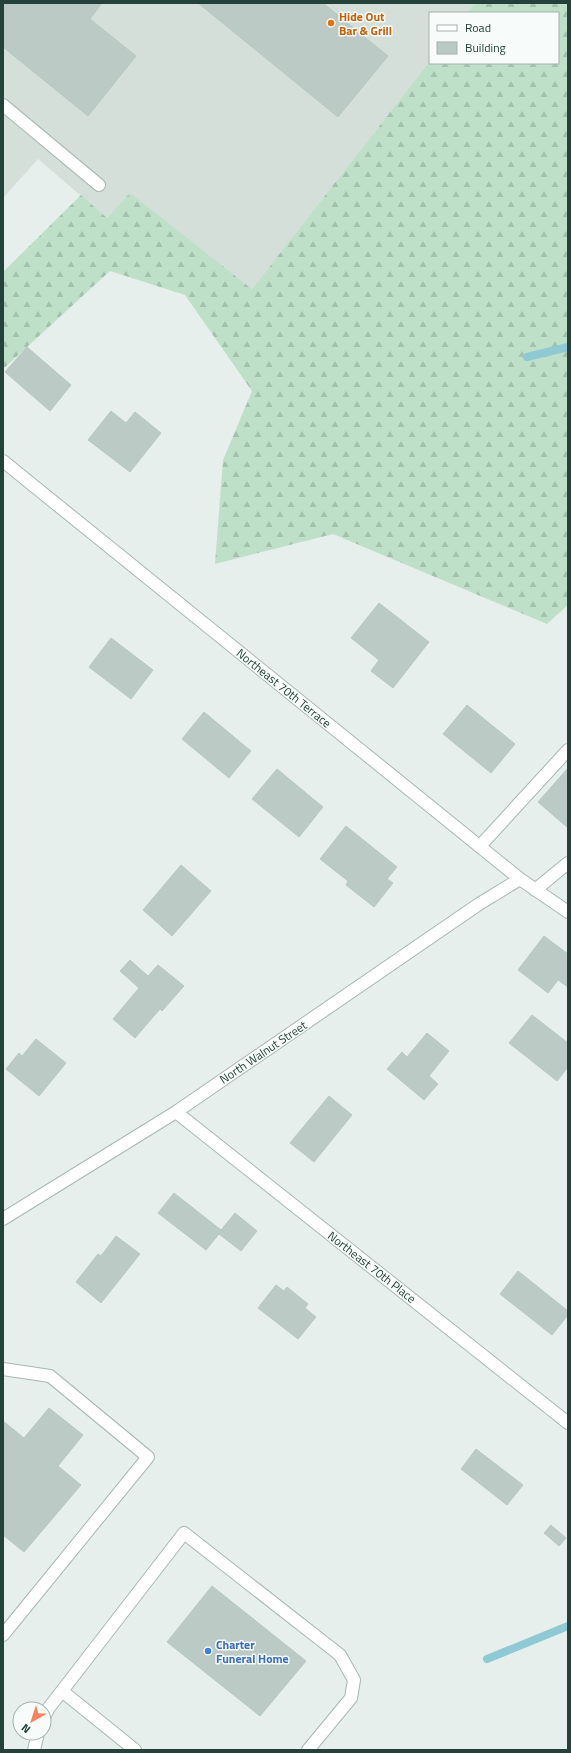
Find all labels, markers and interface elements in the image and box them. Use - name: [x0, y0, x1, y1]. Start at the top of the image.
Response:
- place label: Hide Out Bar & Grill: [339, 7, 392, 40]
- legend: [429, 12, 559, 64]
- marker: Hide Out Bar & Grill: [326, 18, 336, 28]
- text: Road: [465, 18, 491, 37]
- text: Building: [465, 38, 506, 57]
- street label: Northeast 70th Terrace: [232, 644, 336, 732]
- street label: North Walnut Street: [216, 1015, 311, 1088]
- street label: Northeast 70th Place: [324, 1226, 420, 1308]
- place label: Charter Funeral Home: [216, 1635, 289, 1668]
- marker: Charter Funeral Home: [203, 1646, 213, 1656]
- north arrow: [12, 1701, 52, 1741]
- text: N: [18, 1720, 34, 1737]

